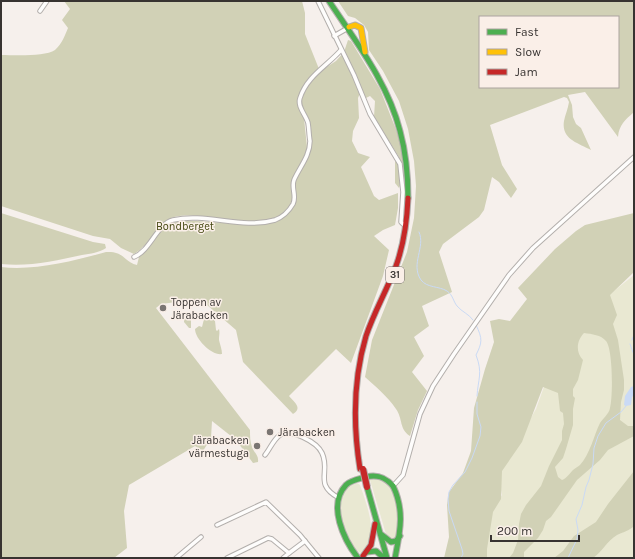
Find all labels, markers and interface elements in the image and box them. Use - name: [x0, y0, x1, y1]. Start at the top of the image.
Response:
- legend: [479, 16, 619, 88]
- text: Fast: [515, 25, 539, 39]
- text: Slow: [515, 45, 541, 59]
- text: Jam: [515, 65, 538, 79]
- park label: Bondberget: [156, 220, 214, 233]
- road number: 31: [386, 267, 404, 283]
- place label: Toppen av Järabacken: [171, 296, 228, 322]
- marker: Toppen av Järabacken: [158, 303, 168, 313]
- place label: Järabacken: [278, 426, 335, 439]
- marker: Järabacken: [265, 427, 275, 437]
- place label: Järabacken värmestuga: [189, 434, 249, 460]
- marker: Järabacken värmestuga: [252, 441, 262, 451]
- scale bar: [491, 517, 579, 543]
- text: 200 m: [497, 524, 532, 538]

